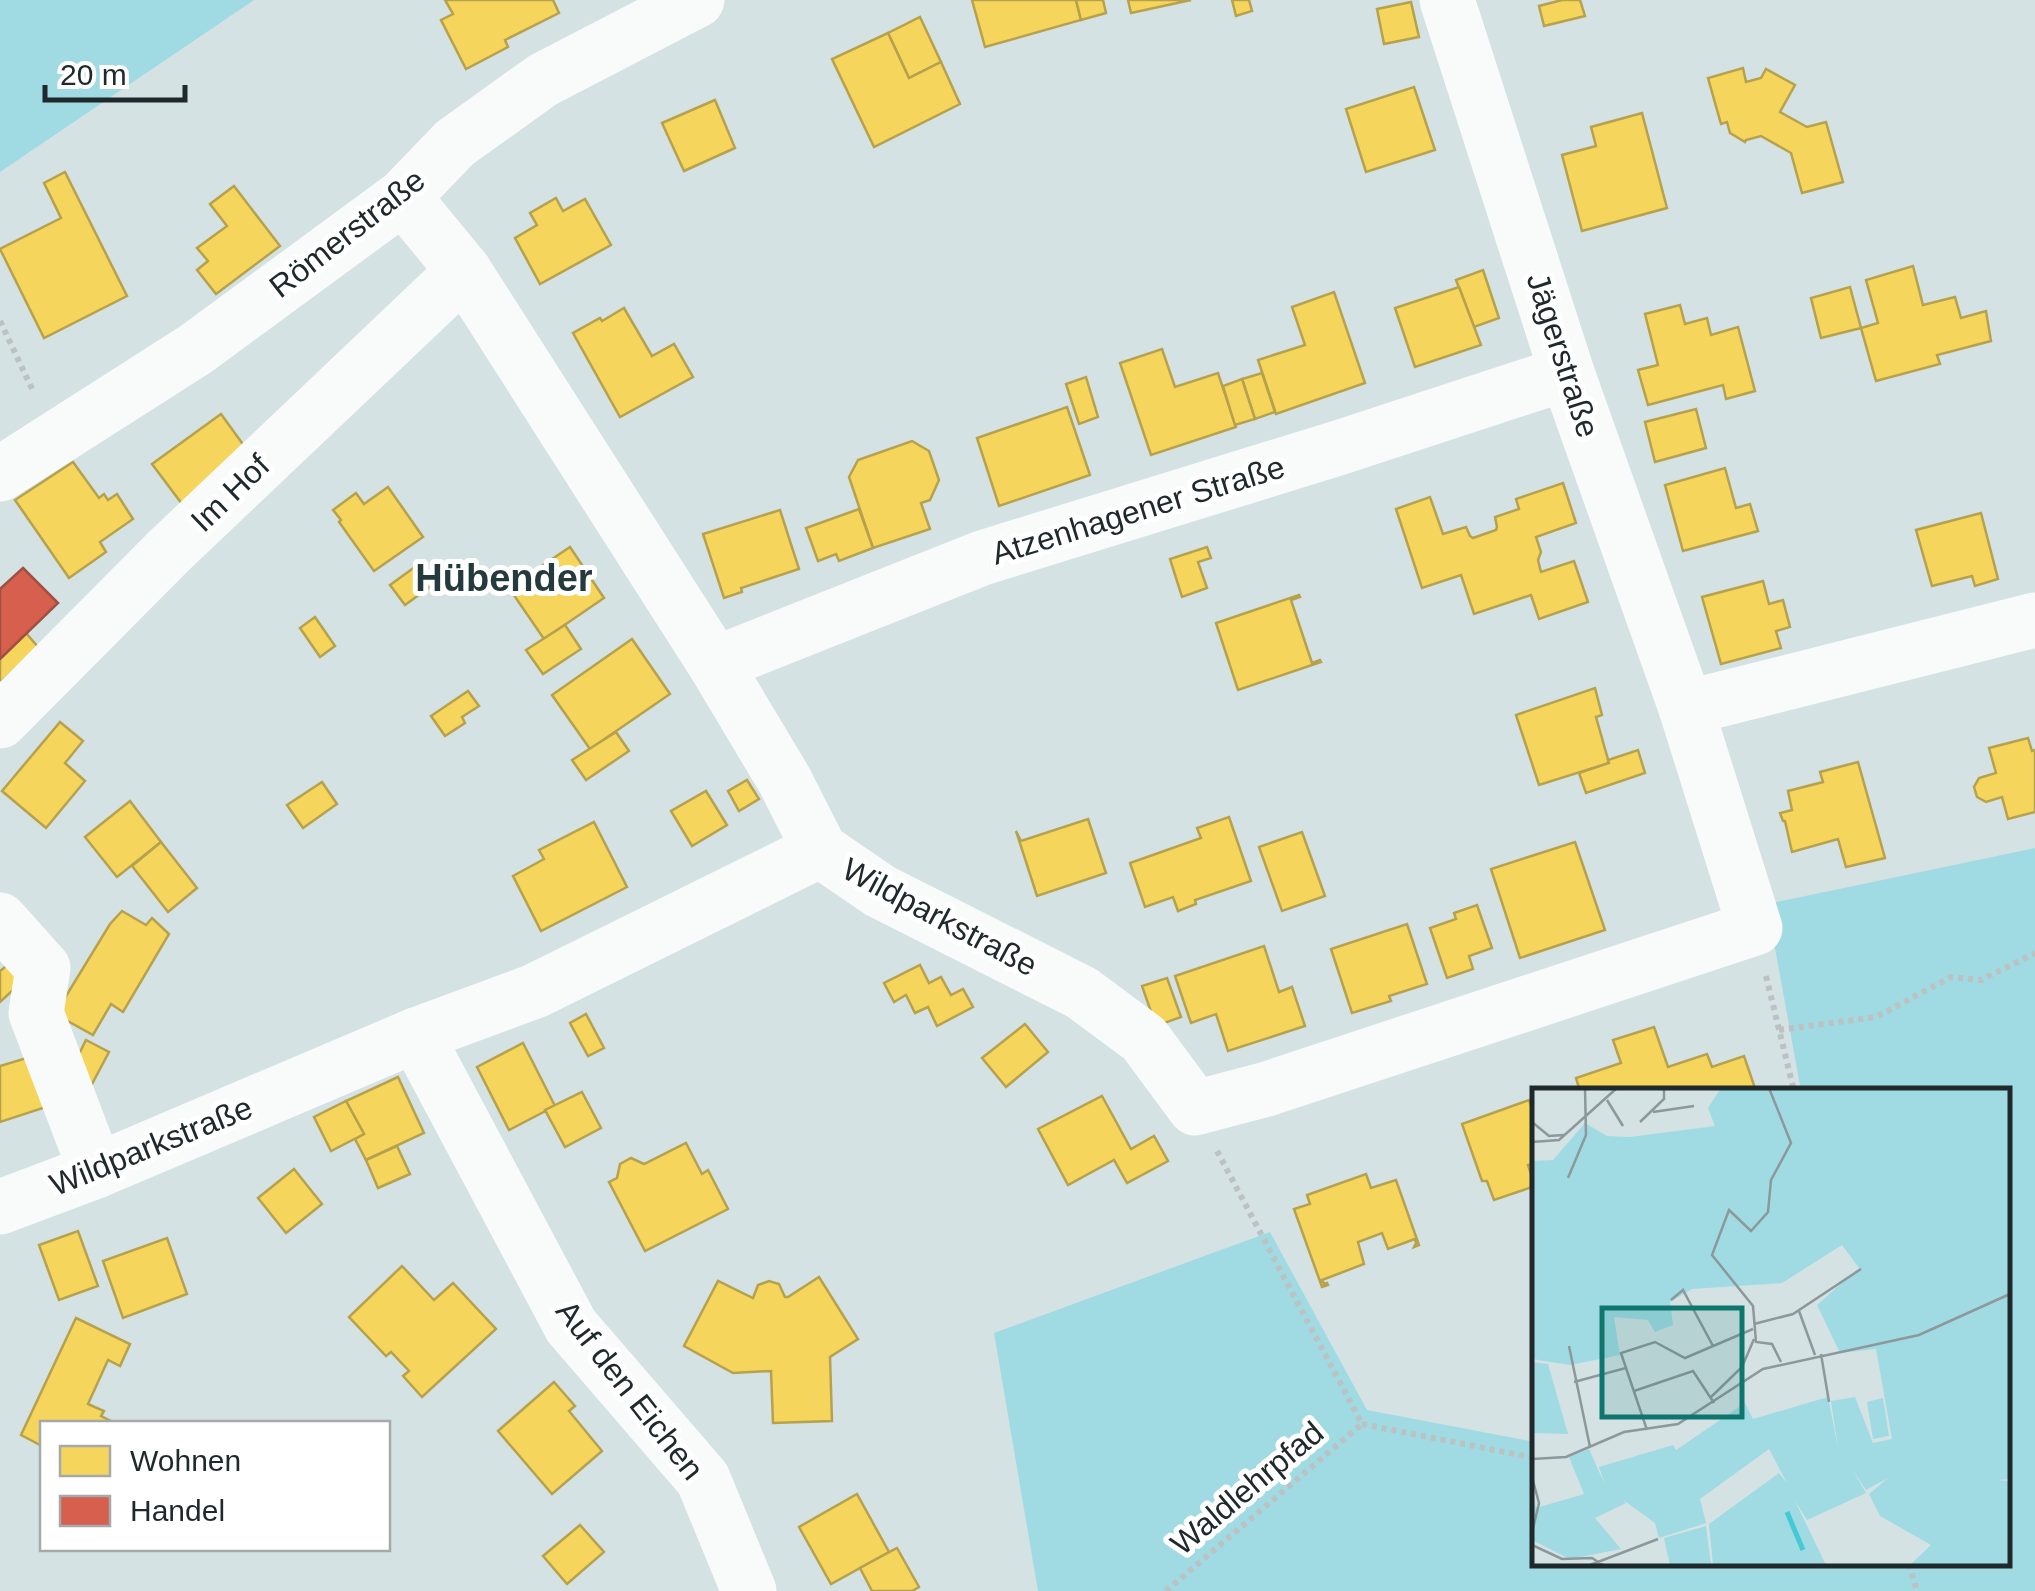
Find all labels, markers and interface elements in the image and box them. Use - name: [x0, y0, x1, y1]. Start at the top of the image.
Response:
- scale bar: [45, 40, 185, 102]
- text: 20 m: [60, 58, 127, 91]
- street label: Römerstraße: [262, 161, 432, 305]
- street label: Jägerstraße: [1520, 268, 1606, 442]
- street label: Im Hof: [184, 447, 276, 539]
- street label: Atzenhagener Straße: [987, 448, 1289, 572]
- district label: Hübender: [415, 557, 593, 599]
- street label: Wildparkstraße: [837, 851, 1043, 983]
- inset map: [1532, 1088, 2010, 1566]
- street label: Wildparkstraße: [45, 1089, 257, 1203]
- street label: Auf den Eichen: [549, 1293, 711, 1487]
- street label: Waldlehrpfad: [1164, 1414, 1330, 1562]
- legend: [40, 1421, 390, 1551]
- text: Wohnen: [130, 1444, 241, 1477]
- text: Handel: [130, 1494, 225, 1527]

